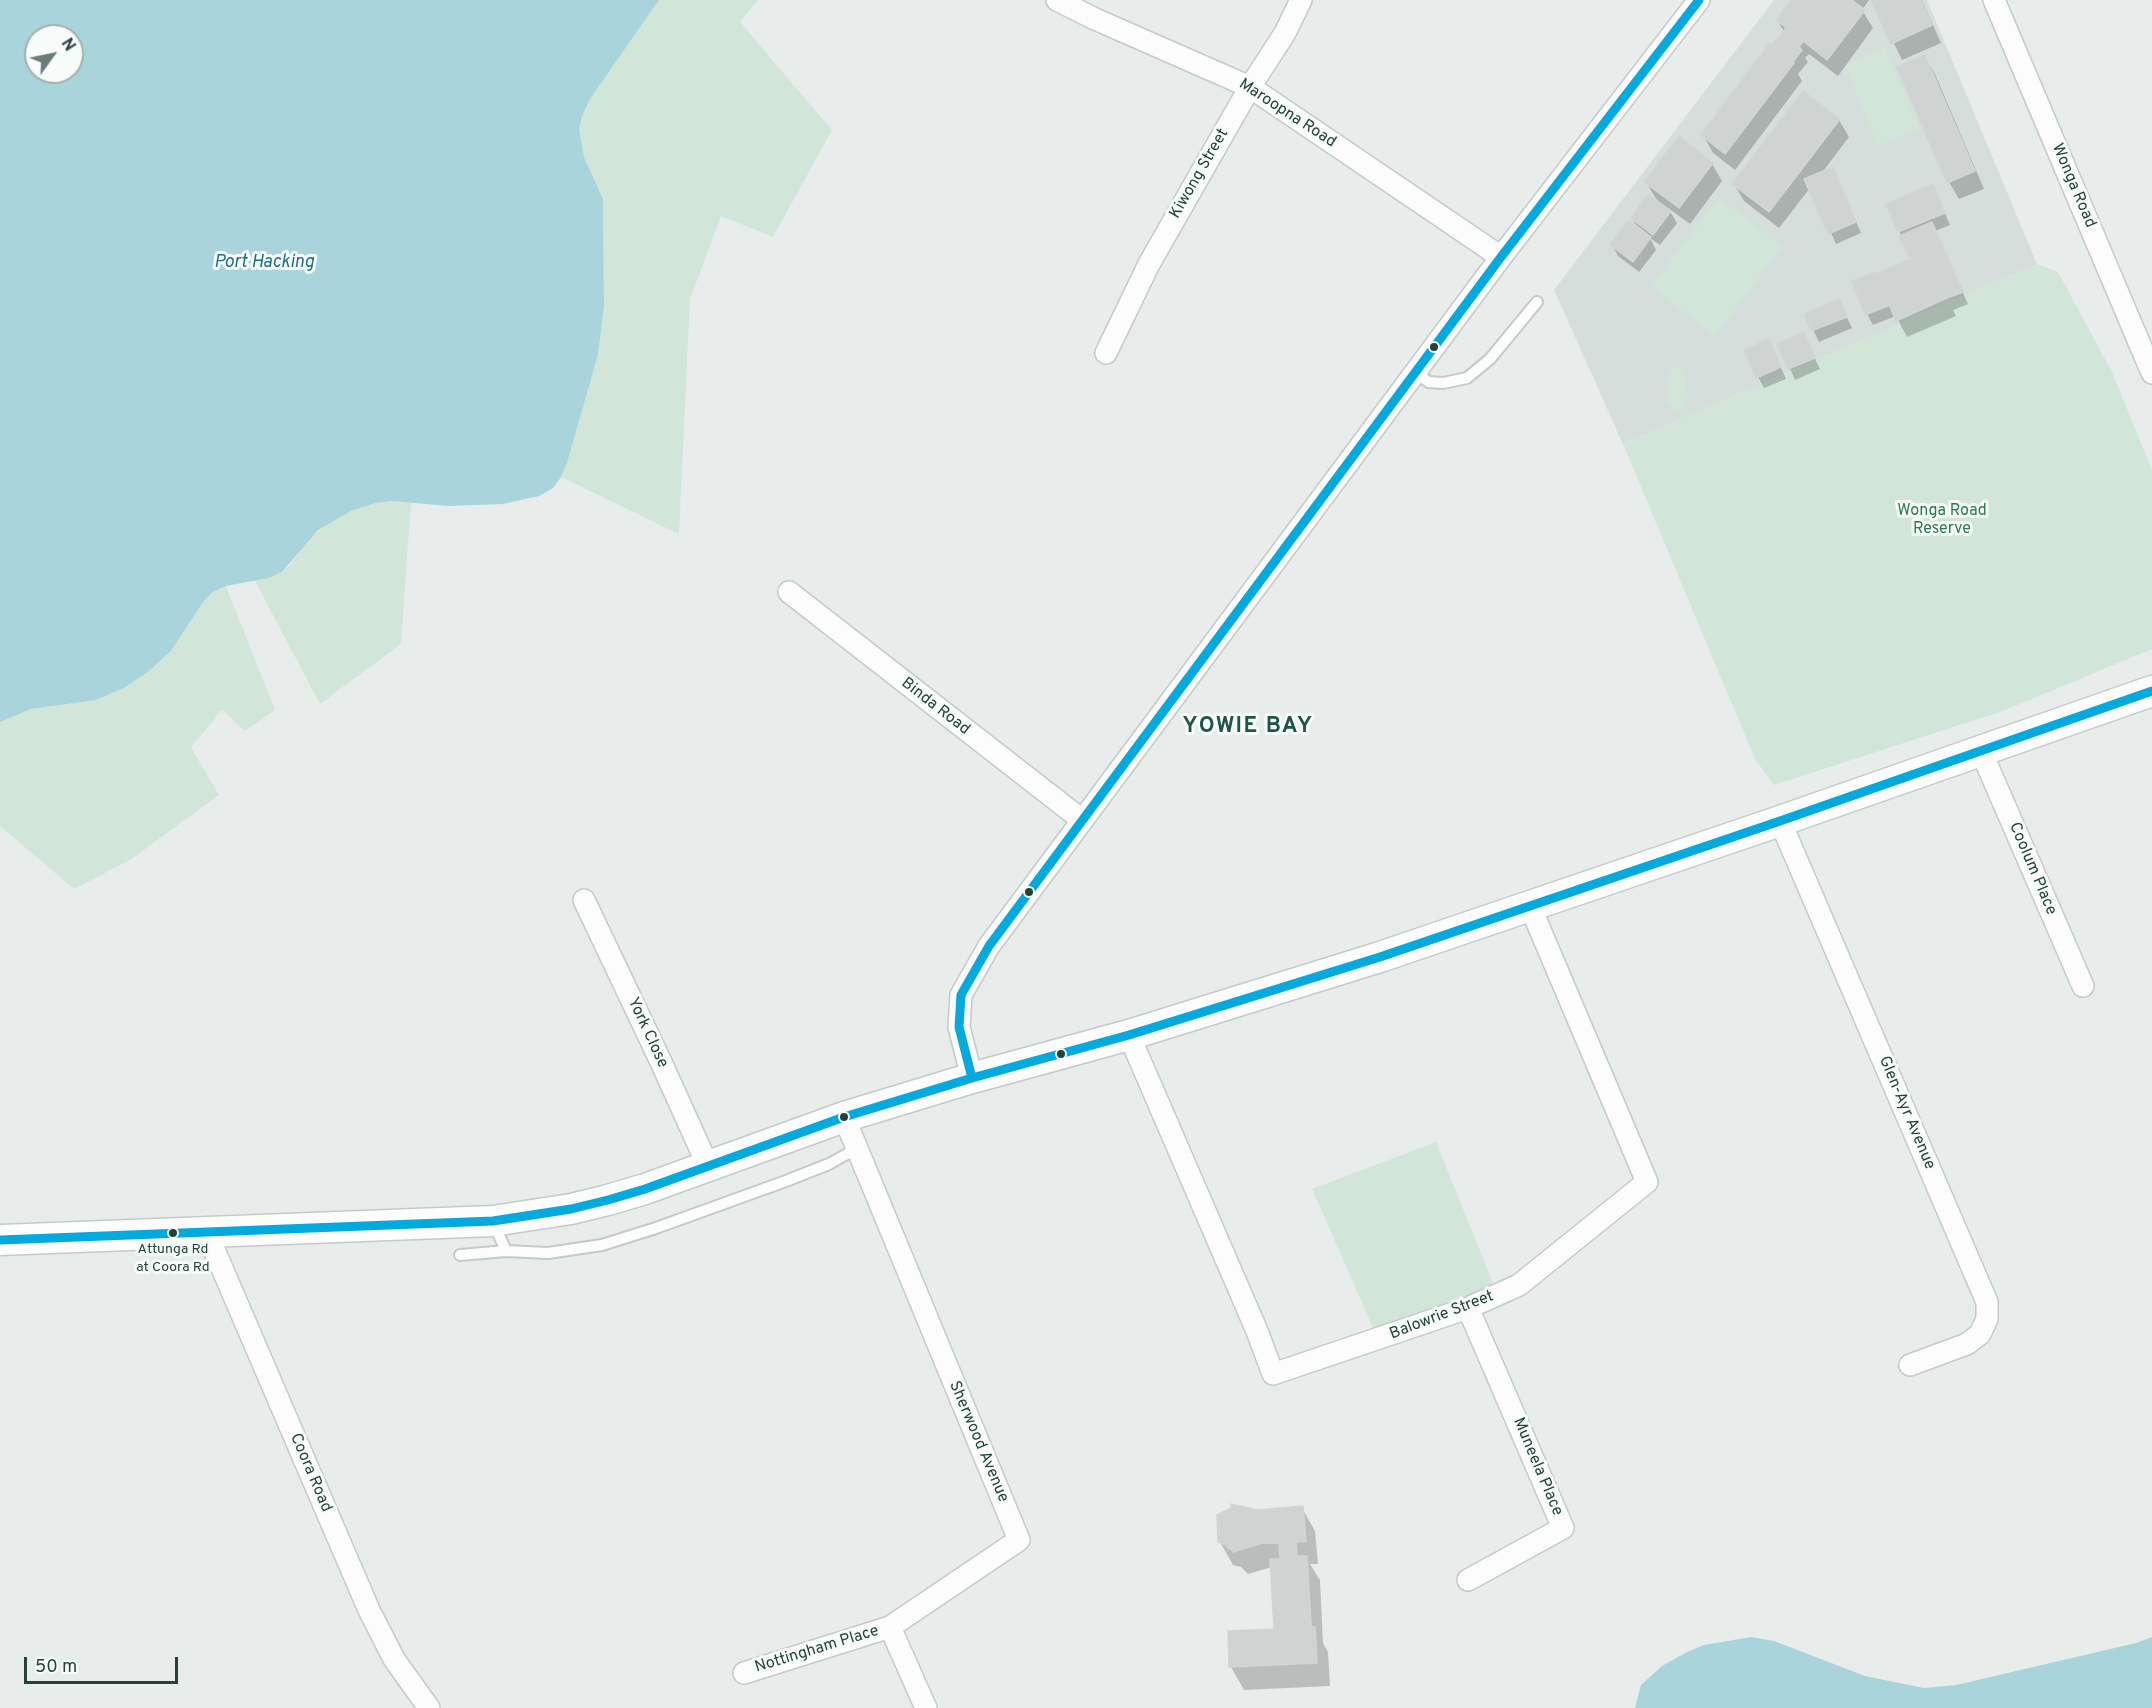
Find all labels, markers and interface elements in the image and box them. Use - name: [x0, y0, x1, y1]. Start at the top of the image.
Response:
- north arrow: [24, 24, 84, 84]
- text: N: [56, 35, 79, 56]
- street label: Maroopna Road: [1235, 75, 1339, 153]
- street label: Kiwong Street: [1166, 126, 1234, 222]
- street label: Wonga Road: [2047, 141, 2099, 231]
- water label: Port Hacking: [214, 252, 314, 274]
- unlabelled marker: [1428, 341, 1440, 353]
- park label: Wonga Road Reserve: [1897, 502, 1987, 540]
- street label: Binda Road: [897, 674, 973, 740]
- district label: YOWIE BAY: [1183, 715, 1313, 741]
- street label: Coolum Place: [2004, 820, 2060, 918]
- unlabelled marker: [1023, 886, 1035, 898]
- street label: York Close: [622, 995, 672, 1071]
- unlabelled marker: [1055, 1048, 1067, 1060]
- street label: Glen-Ayr Avenue: [1873, 1053, 1939, 1173]
- unlabelled marker: [838, 1111, 850, 1123]
- marker: Attunga Rd at Coora Rd: [167, 1227, 179, 1239]
- place label: Attunga Rd at Coora Rd: [136, 1242, 210, 1274]
- street label: Balowrie Street: [1387, 1287, 1497, 1345]
- street label: Sherwood Avenue: [944, 1379, 1012, 1505]
- street label: Muneela Place: [1508, 1415, 1566, 1519]
- street label: Coora Road: [285, 1431, 335, 1515]
- street label: Nottingham Place: [753, 1622, 881, 1678]
- scale bar: [27, 1645, 182, 1683]
- text: 50 m: [35, 1656, 77, 1679]

